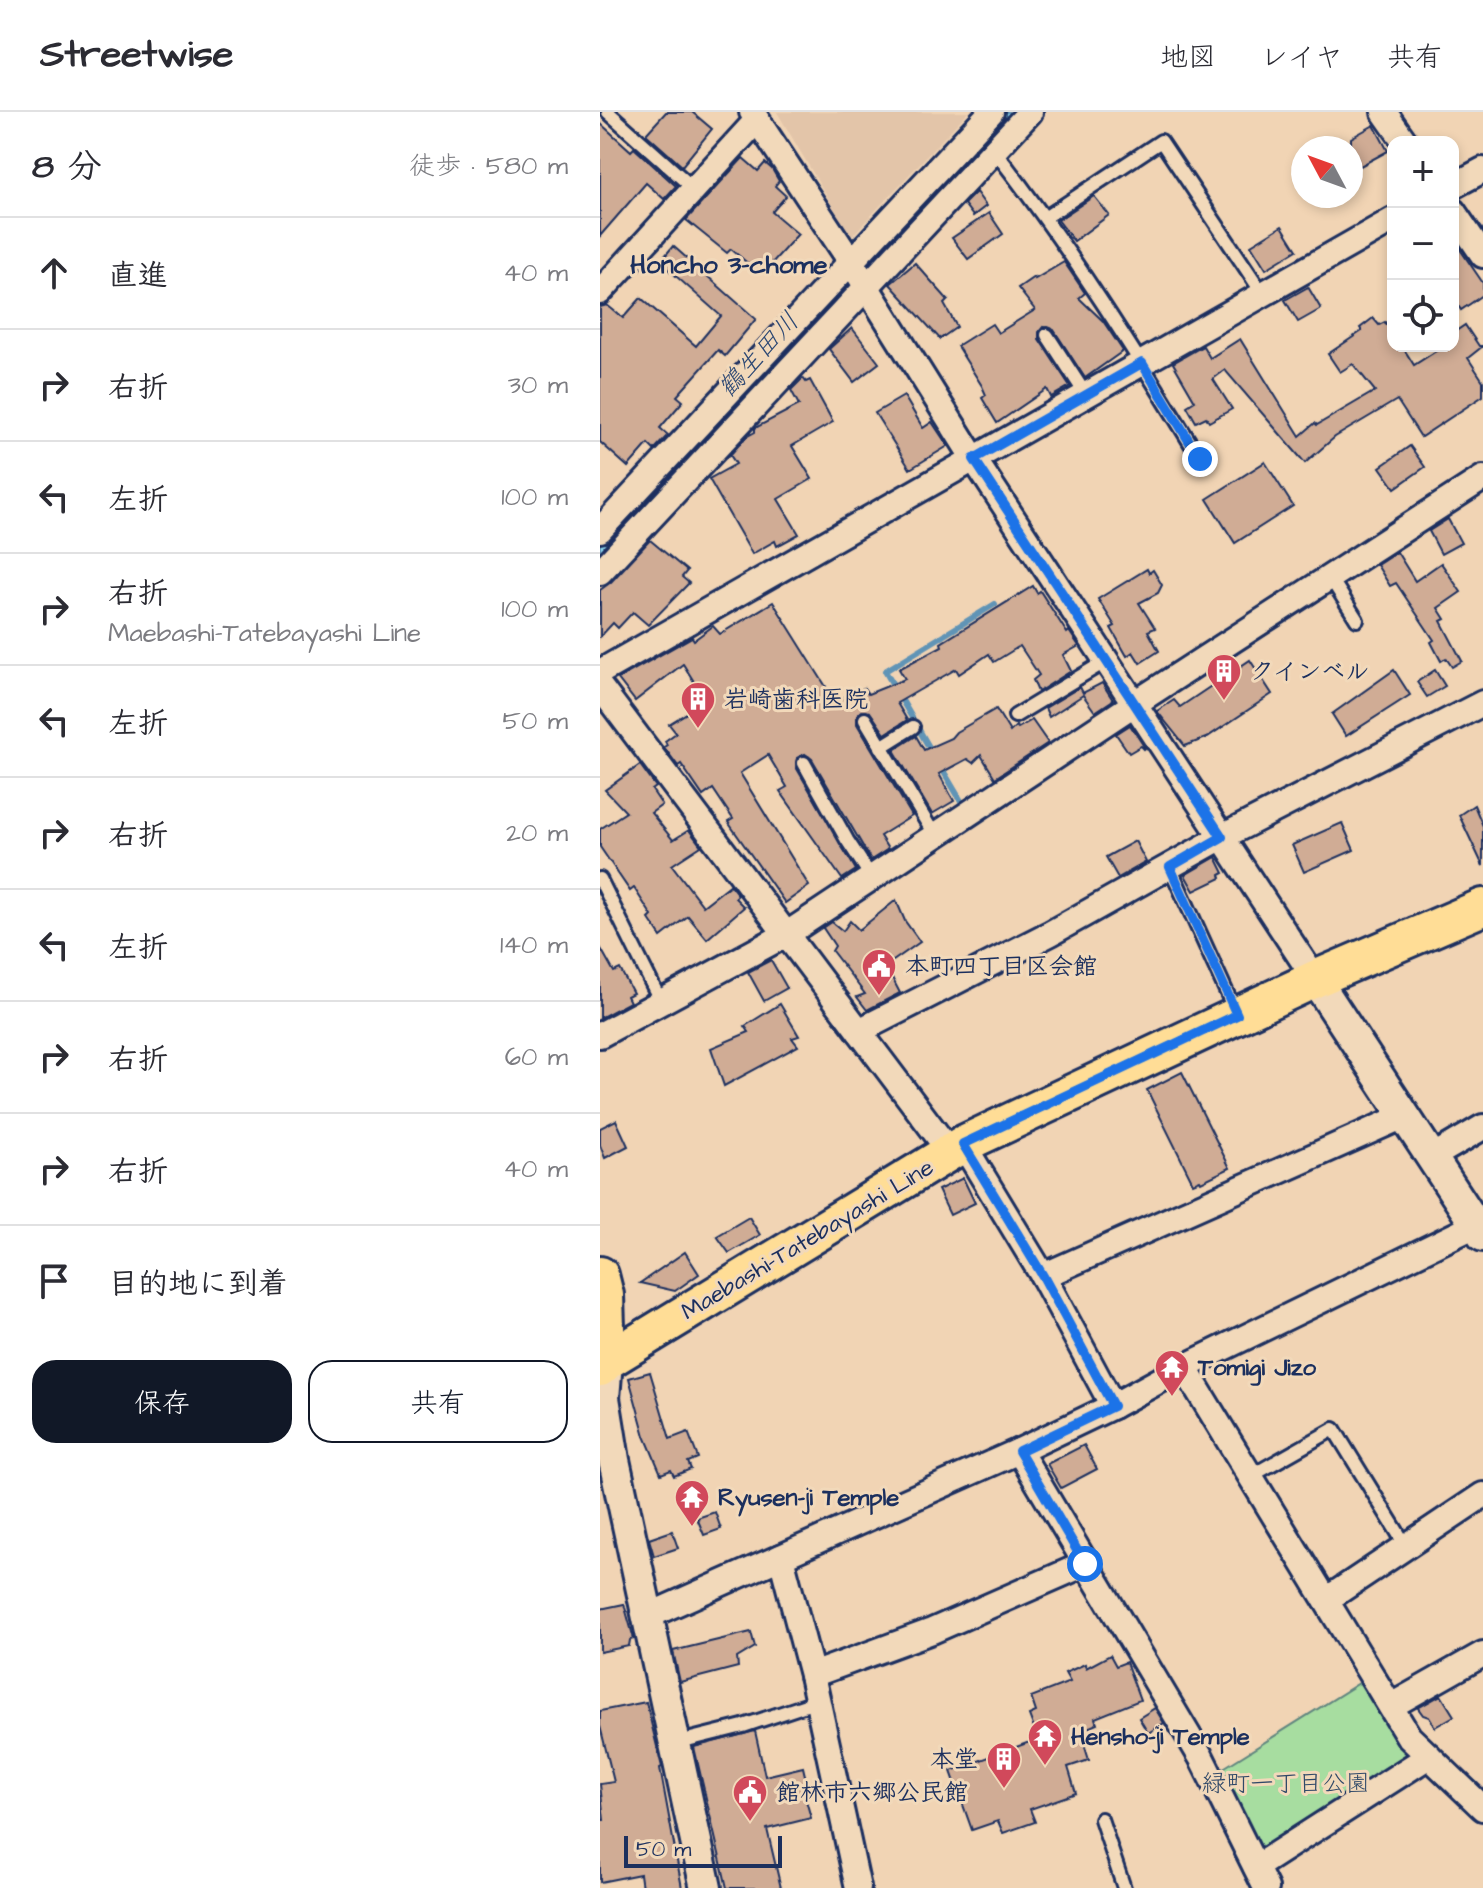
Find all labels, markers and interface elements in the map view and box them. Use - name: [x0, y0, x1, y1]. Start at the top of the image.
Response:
- text: Streetwise: [40, 29, 233, 81]
- text: 地図: [1160, 38, 1216, 77]
- text: レイヤ: [1260, 38, 1343, 77]
- text: 共有: [1387, 38, 1443, 77]
- north arrow: [1291, 136, 1363, 208]
- map controls: [1387, 136, 1459, 352]
- button: +: [1387, 136, 1459, 208]
- text: 8 分: [32, 143, 102, 191]
- text: 徒歩 · 580 m: [409, 148, 568, 184]
- button: −: [1387, 208, 1459, 280]
- district label: Honcho 3-chome: [630, 247, 828, 283]
- icon: ahead: [32, 251, 76, 295]
- text: 直進: [108, 255, 168, 297]
- text: 40 m: [503, 255, 568, 291]
- button: locate: [1387, 280, 1459, 352]
- water label: 鶴生田川: [710, 304, 807, 405]
- icon: right: [32, 363, 76, 407]
- text: 右折: [108, 367, 168, 409]
- text: 30 m: [508, 367, 568, 403]
- route end: [1182, 441, 1218, 477]
- icon: left: [32, 475, 76, 519]
- text: 左折: [108, 479, 168, 521]
- text: 100 m: [501, 479, 568, 515]
- text: 右折: [108, 573, 168, 615]
- icon: right: [32, 587, 76, 631]
- text: 100 m: [501, 591, 568, 627]
- text: Maebashi-Tatebayashi Line: [108, 615, 421, 651]
- building icon: クインベル: [1205, 652, 1243, 702]
- place label: クインベル: [1250, 655, 1369, 689]
- building icon: 岩崎歯科医院: [679, 680, 717, 730]
- place label: 岩崎歯科医院: [724, 683, 868, 717]
- icon: left: [32, 699, 76, 743]
- text: 左折: [108, 703, 168, 745]
- text: 50 m: [503, 703, 568, 739]
- icon: right: [32, 811, 76, 855]
- text: 右折: [108, 815, 168, 857]
- text: 20 m: [506, 815, 568, 851]
- icon: left: [32, 923, 76, 967]
- text: 左折: [108, 927, 168, 969]
- text: 140 m: [500, 927, 568, 963]
- public building icon: 本町四丁目区会館: [860, 947, 898, 997]
- place label: 本町四丁目区会館: [905, 950, 1097, 984]
- icon: right: [32, 1035, 76, 1079]
- text: 右折: [108, 1039, 168, 1081]
- text: 60 m: [505, 1039, 568, 1075]
- icon: right: [32, 1147, 76, 1191]
- text: 右折: [108, 1151, 168, 1193]
- text: 40 m: [503, 1151, 568, 1187]
- street label: Maebashi-Tatebayashi Line: [675, 1151, 941, 1330]
- icon: arrive: [32, 1259, 76, 1303]
- text: 目的地に到着: [108, 1263, 288, 1305]
- temple icon: Tomigi Jizo: [1153, 1348, 1191, 1398]
- place label: Tomigi Jizo: [1197, 1351, 1317, 1386]
- button: 保存: [32, 1360, 292, 1443]
- button: 共有: [308, 1360, 568, 1443]
- temple icon: Ryusen-ji Temple: [673, 1478, 711, 1528]
- place label: Ryusen-ji Temple: [718, 1481, 899, 1517]
- route start: [1067, 1546, 1103, 1582]
- temple icon: Hensho-ji Temple: [1026, 1717, 1064, 1767]
- place label: Hensho-ji Temple: [1071, 1720, 1250, 1754]
- building icon: 本堂: [985, 1740, 1023, 1790]
- place label: 本堂: [930, 1743, 978, 1777]
- park label: 緑町一丁目公園: [1202, 1767, 1370, 1801]
- public building icon: 館林市六郷公民館: [731, 1773, 769, 1823]
- place label: 館林市六郷公民館: [776, 1776, 968, 1810]
- scale bar: [624, 1832, 782, 1868]
- text: 50 m: [636, 1834, 691, 1865]

